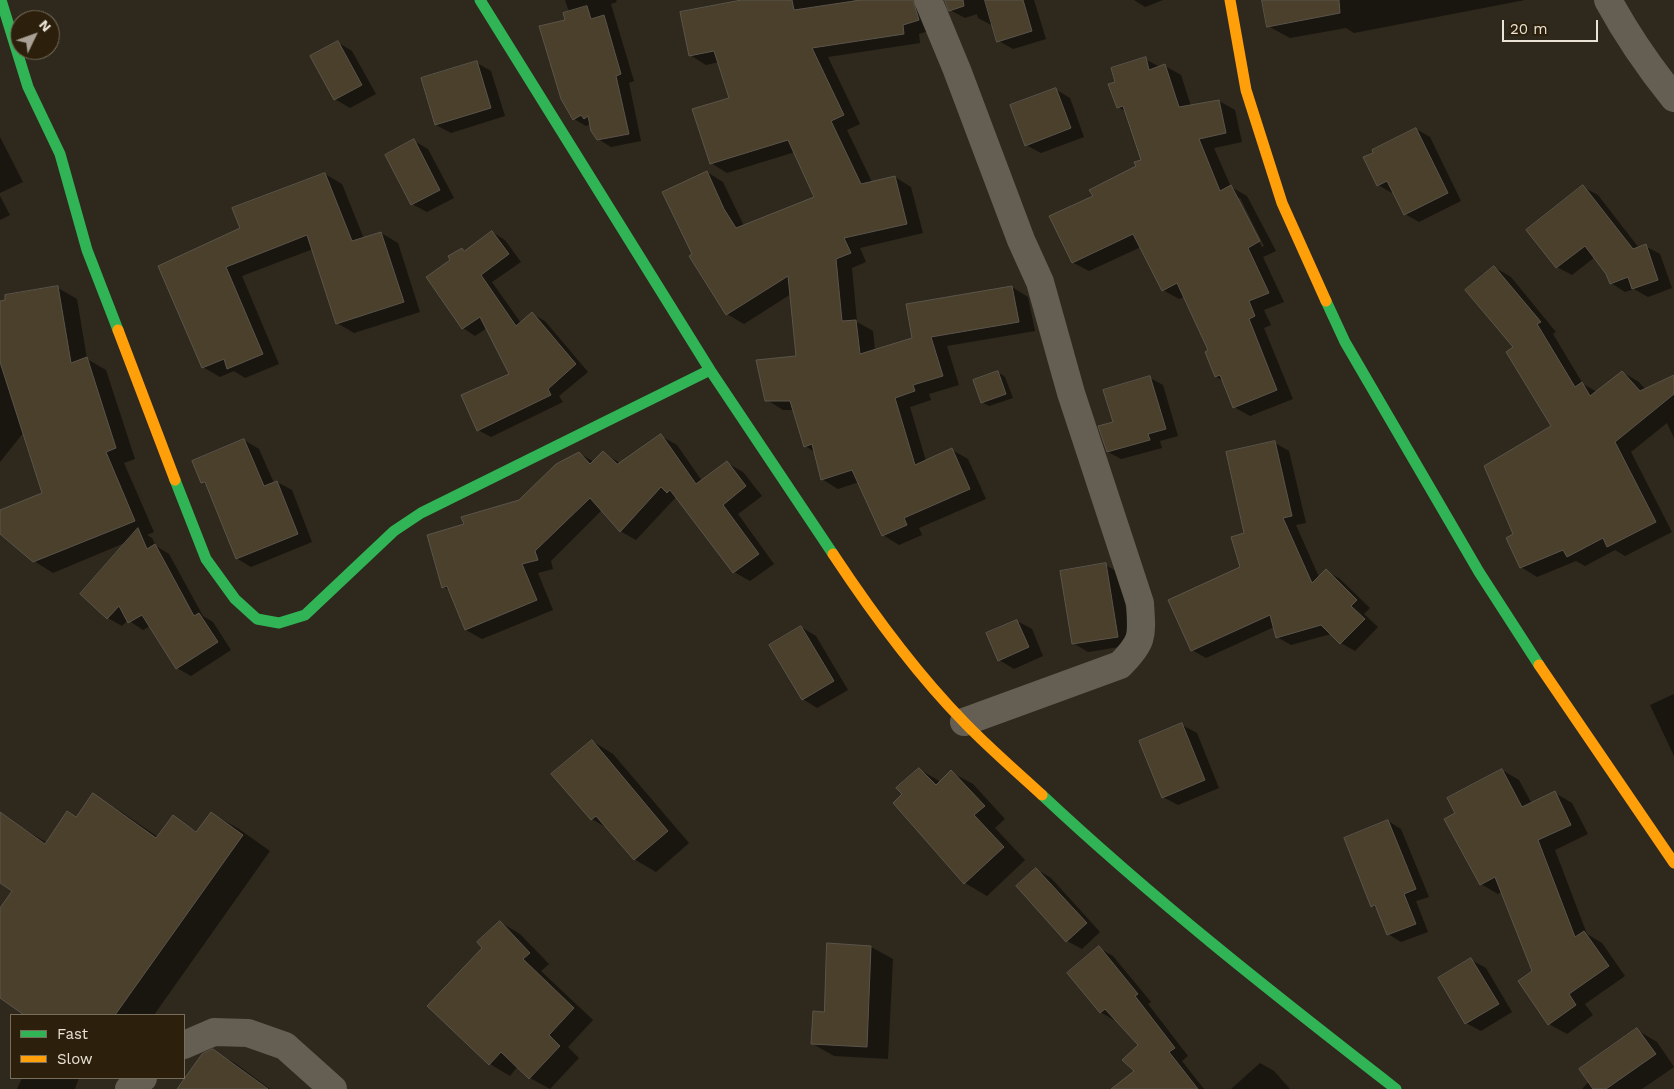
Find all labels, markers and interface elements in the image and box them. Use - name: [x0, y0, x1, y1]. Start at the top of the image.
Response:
- north arrow: [10, 10, 60, 60]
- scale bar: [1504, 10, 1600, 42]
- text: N: [36, 16, 55, 35]
- text: 20 m: [1510, 20, 1548, 38]
- legend: [10, 1014, 185, 1079]
- text: Fast: [57, 1025, 88, 1043]
- text: Slow: [57, 1050, 93, 1068]

